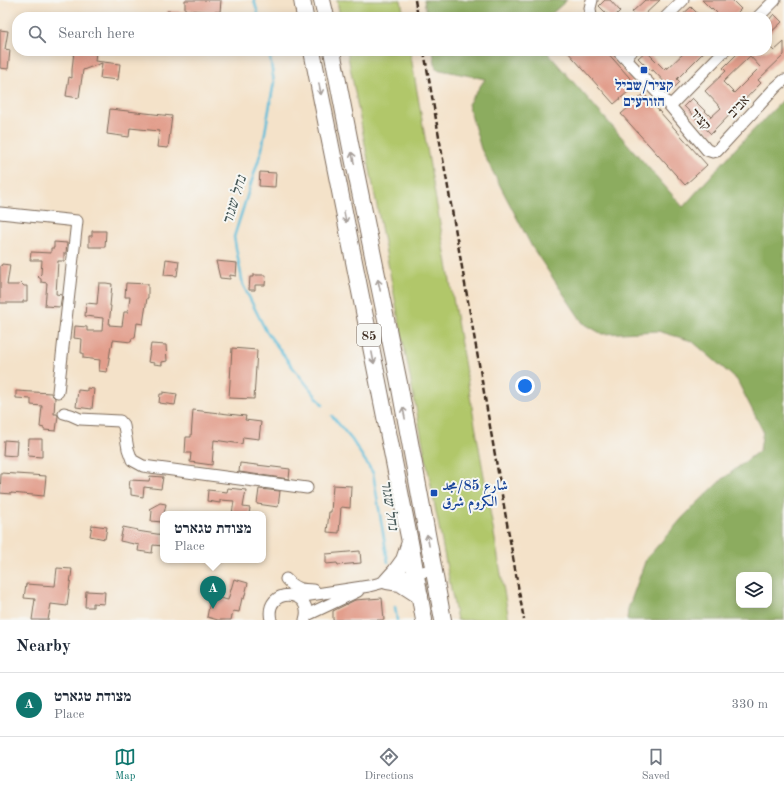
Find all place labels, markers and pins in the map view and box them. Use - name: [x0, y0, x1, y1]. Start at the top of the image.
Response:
- marker: קציר/שביל הזורעים: [639, 65, 649, 75]
- place label: קציר/שביל הזורעים: [615, 78, 673, 109]
- place label: شارع 85/مجد الكروم شرق: [442, 479, 508, 514]
- marker: شارع 85/مجد الكروم شرق: [429, 488, 439, 498]
- pin: A: [200, 576, 226, 609]

